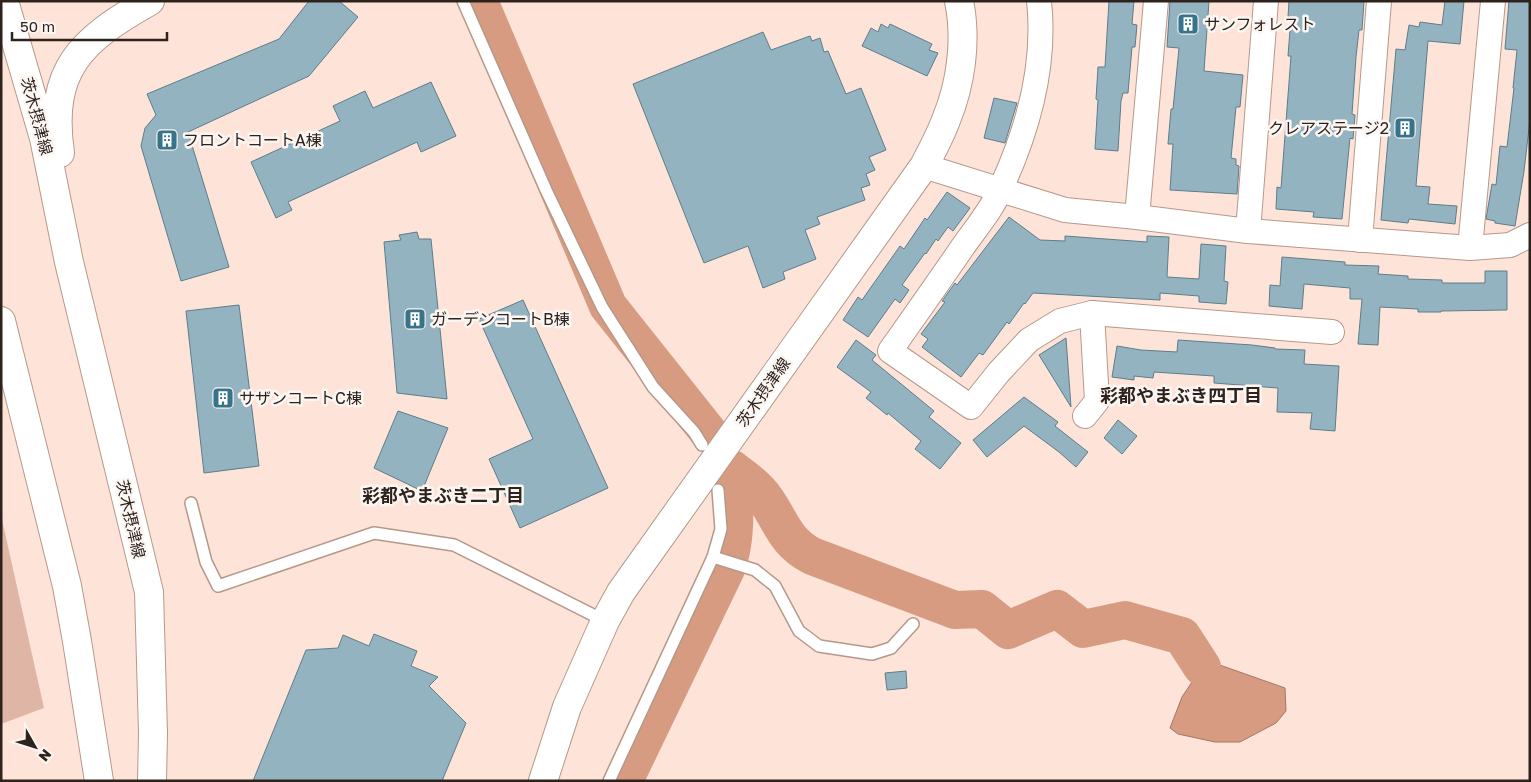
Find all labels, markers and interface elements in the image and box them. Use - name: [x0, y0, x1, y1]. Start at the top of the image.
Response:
- scale bar: [12, 10, 168, 42]
- building icon: サンフォレスト: [1176, 12, 1200, 36]
- place label: サンフォレスト: [1204, 14, 1316, 34]
- text: 50 m: [20, 17, 55, 35]
- street label: 茨木摂津線: [17, 75, 57, 157]
- building icon: クレアステージ2: [1393, 116, 1417, 140]
- place label: クレアステージ2: [1268, 118, 1389, 138]
- building icon: フロントコートA棟: [155, 128, 179, 152]
- place label: フロントコートA棟: [183, 130, 322, 150]
- building icon: ガーデンコートB棟: [403, 307, 427, 331]
- place label: ガーデンコートB棟: [431, 309, 570, 329]
- street label: 茨木摂津線: [732, 353, 794, 431]
- district label: 彩都やまぶき四丁目: [1100, 384, 1262, 406]
- building icon: サザンコートC棟: [211, 386, 235, 410]
- place label: サザンコートC棟: [239, 388, 362, 408]
- street label: 茨木摂津線: [112, 478, 150, 560]
- district label: 彩都やまぶき二丁目: [362, 484, 524, 506]
- north arrow: [10, 722, 60, 772]
- text: N: [36, 746, 55, 765]

